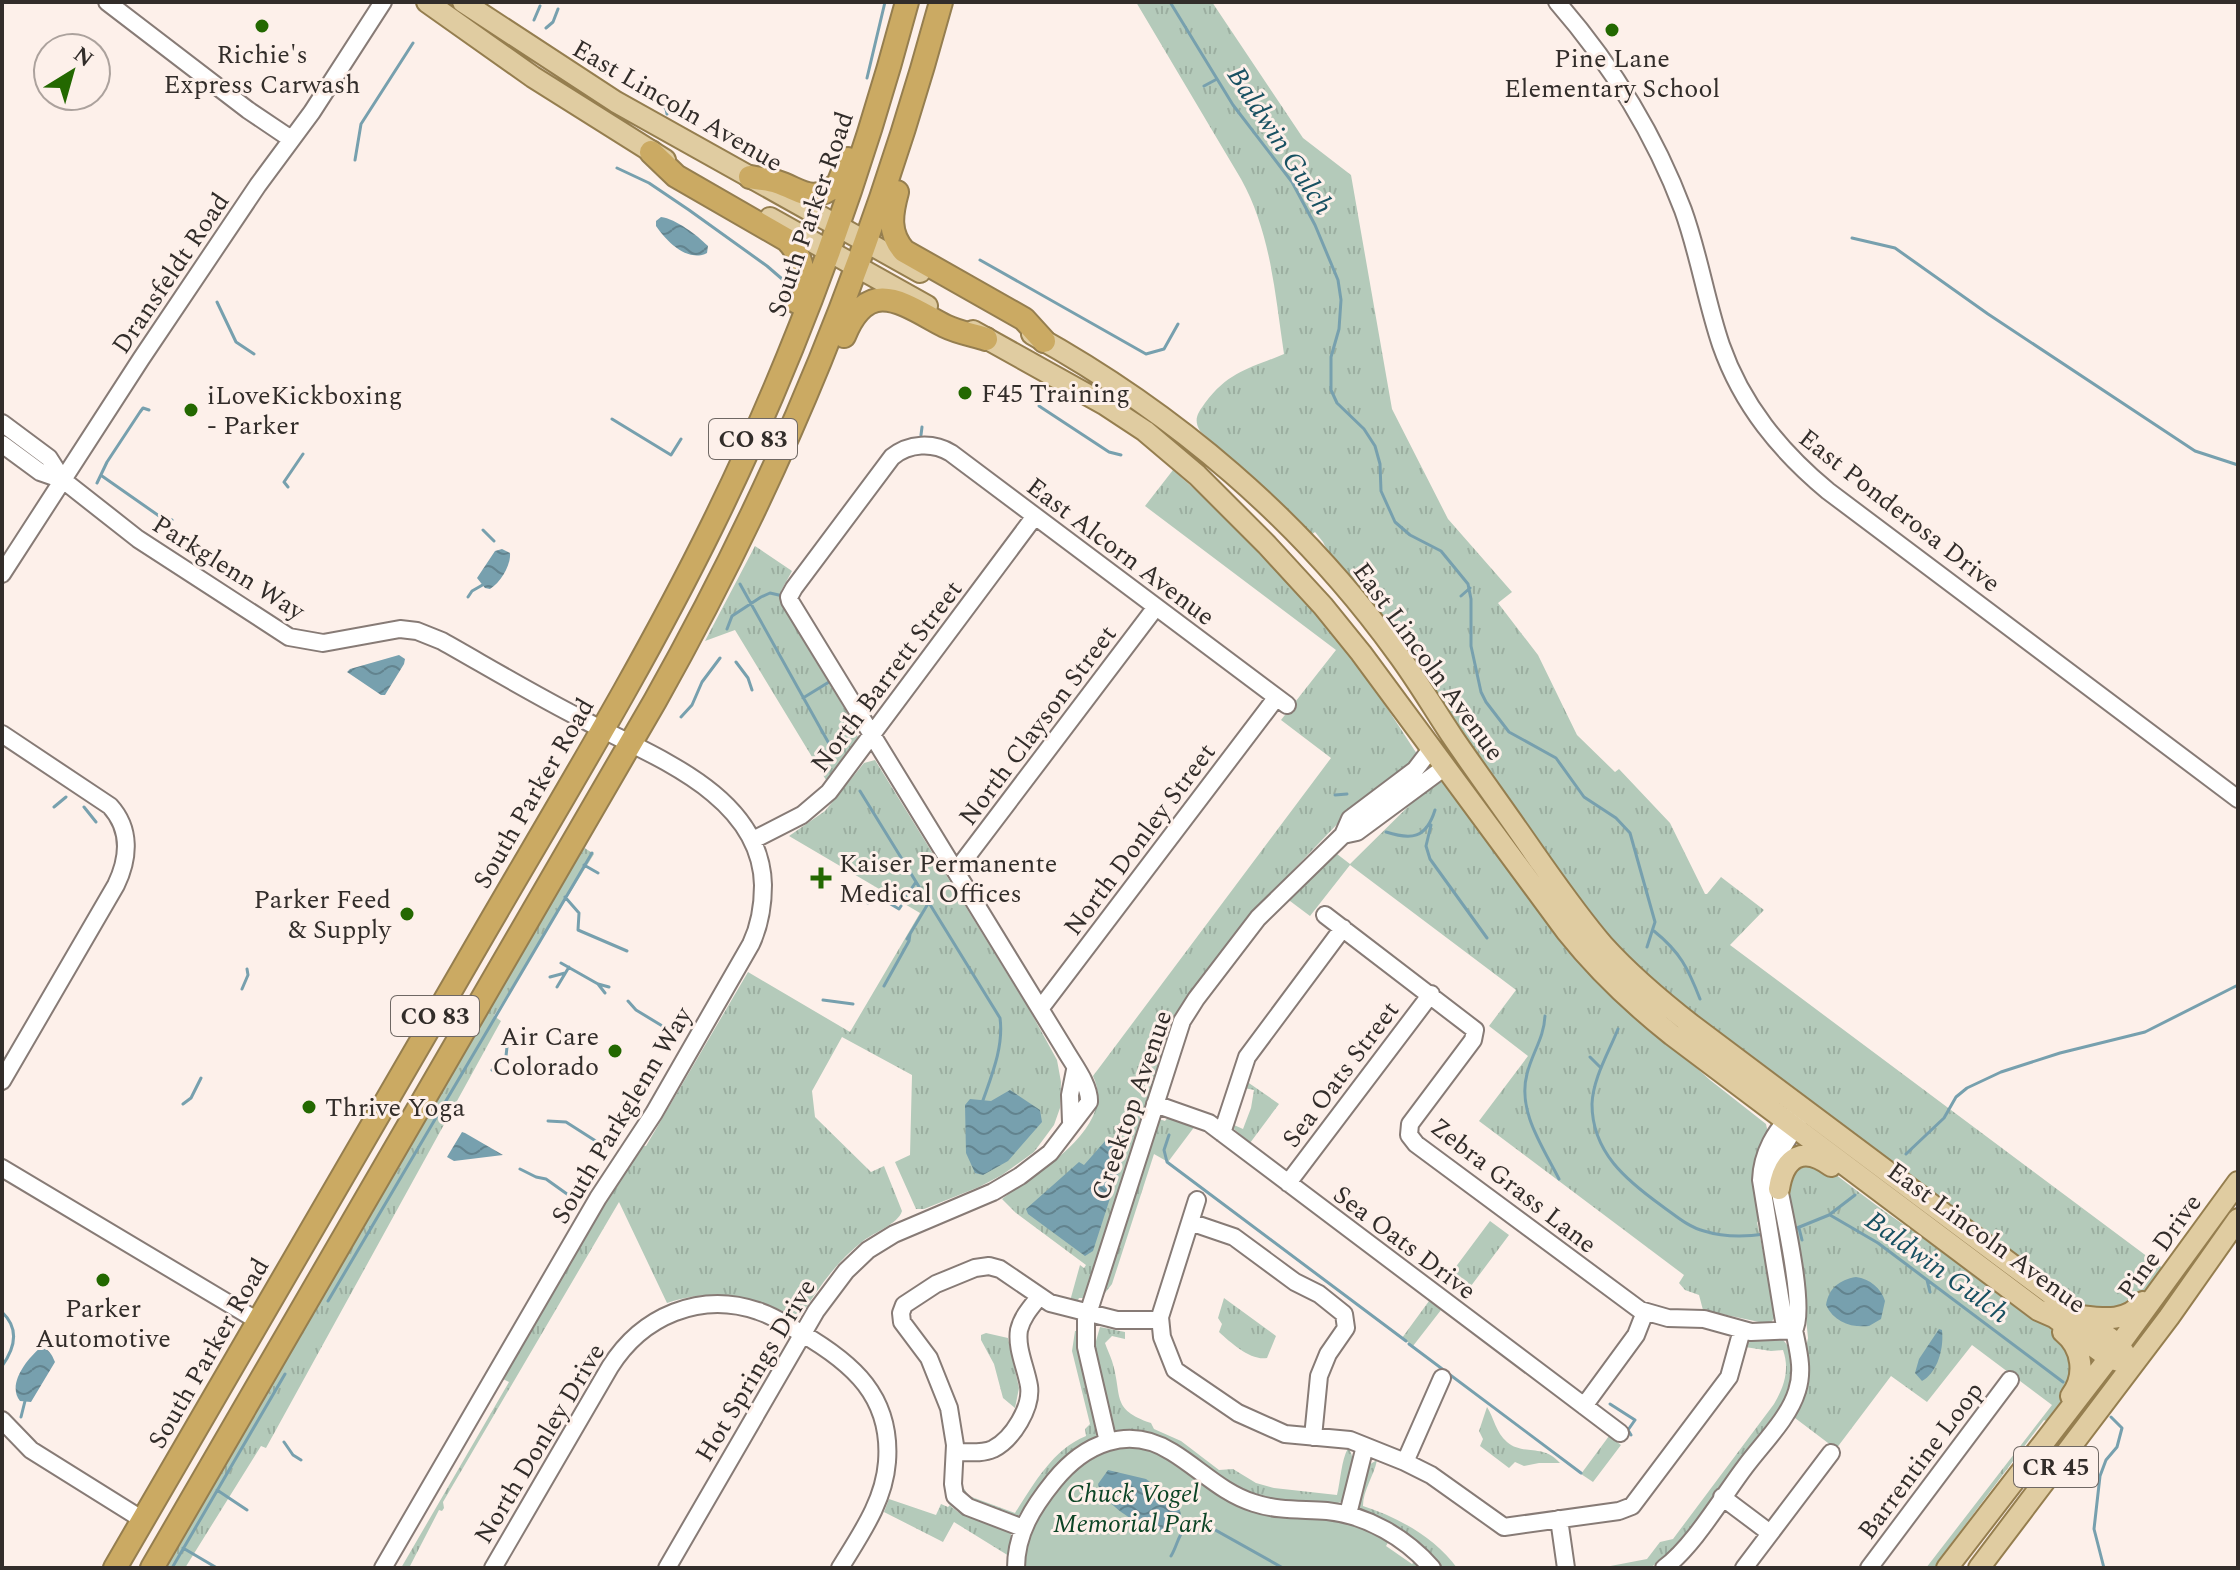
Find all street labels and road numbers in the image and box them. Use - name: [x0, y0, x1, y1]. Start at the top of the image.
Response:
- street label: East Lincoln Avenue: [565, 29, 790, 183]
- street label: South Parker Road: [757, 106, 865, 322]
- street label: Dransfeldt Road: [102, 185, 240, 363]
- road number: CO 83: [709, 419, 797, 459]
- street label: East Ponderosa Drive: [1790, 419, 2009, 603]
- street label: East Alcorn Avenue: [1018, 467, 1223, 636]
- street label: Parkglenn Way: [144, 505, 314, 632]
- street label: East Lincoln Avenue: [1342, 554, 1514, 769]
- street label: North Barrett Street: [801, 572, 973, 781]
- street label: North Clayson Street: [949, 617, 1127, 835]
- street label: South Parker Road: [463, 690, 605, 897]
- street label: North Donley Street: [1054, 735, 1226, 945]
- street label: Sea Oats Street: [1272, 993, 1409, 1157]
- road number: CO 83: [391, 996, 479, 1036]
- street label: South Parkglenn Way: [541, 998, 704, 1232]
- street label: Creektop Avenue: [1081, 1005, 1183, 1206]
- street label: Zebra Grass Lane: [1421, 1108, 1605, 1264]
- street label: East Lincoln Avenue: [1879, 1152, 2094, 1324]
- street label: Sea Oats Drive: [1324, 1176, 1485, 1310]
- street label: Pine Drive: [2108, 1185, 2212, 1308]
- street label: South Parker Road: [138, 1250, 280, 1457]
- street label: Hot Springs Drive: [685, 1271, 827, 1470]
- street label: North Donley Drive: [464, 1335, 616, 1552]
- street label: Barrentine Loop: [1848, 1373, 1994, 1548]
- road number: CR 45: [2014, 1447, 2098, 1487]

